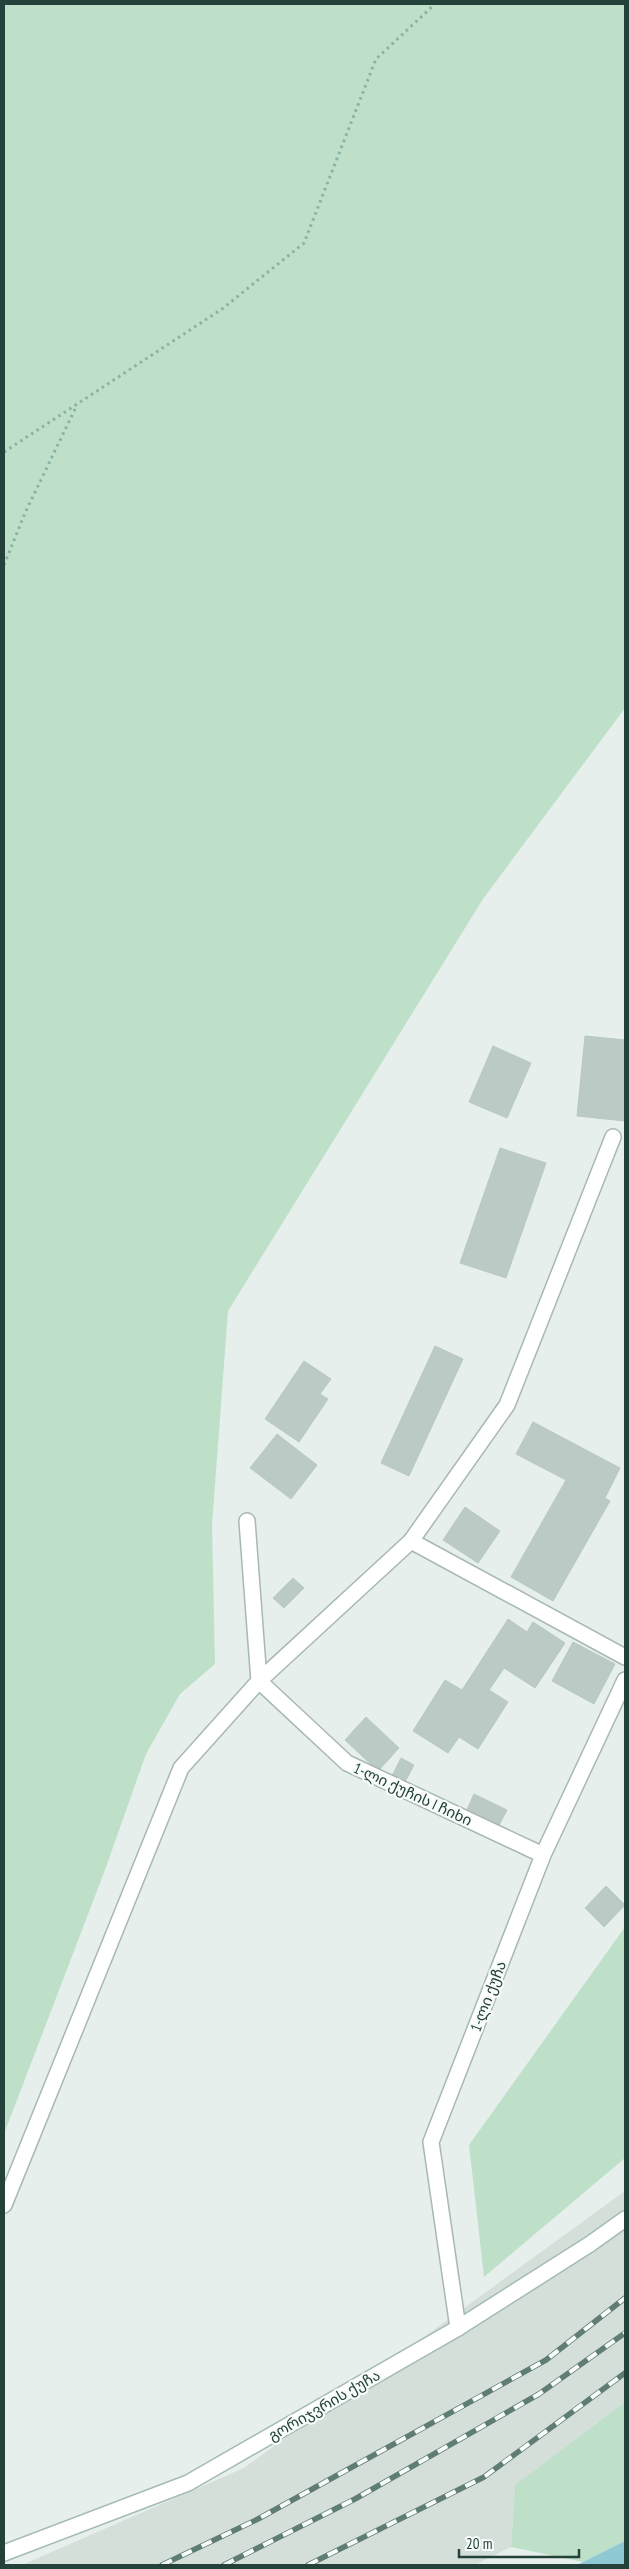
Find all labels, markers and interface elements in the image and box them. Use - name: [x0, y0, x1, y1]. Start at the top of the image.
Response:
- street label: 1-ლი ქუჩის I ჩიხი: [351, 1758, 475, 1830]
- street label: 1-ლი ქუჩა: [466, 1958, 510, 2034]
- street label: გორიჯვრის ქუჩა: [265, 2365, 383, 2445]
- scale bar: [459, 2526, 579, 2558]
- text: 20 m: [466, 2534, 492, 2553]

